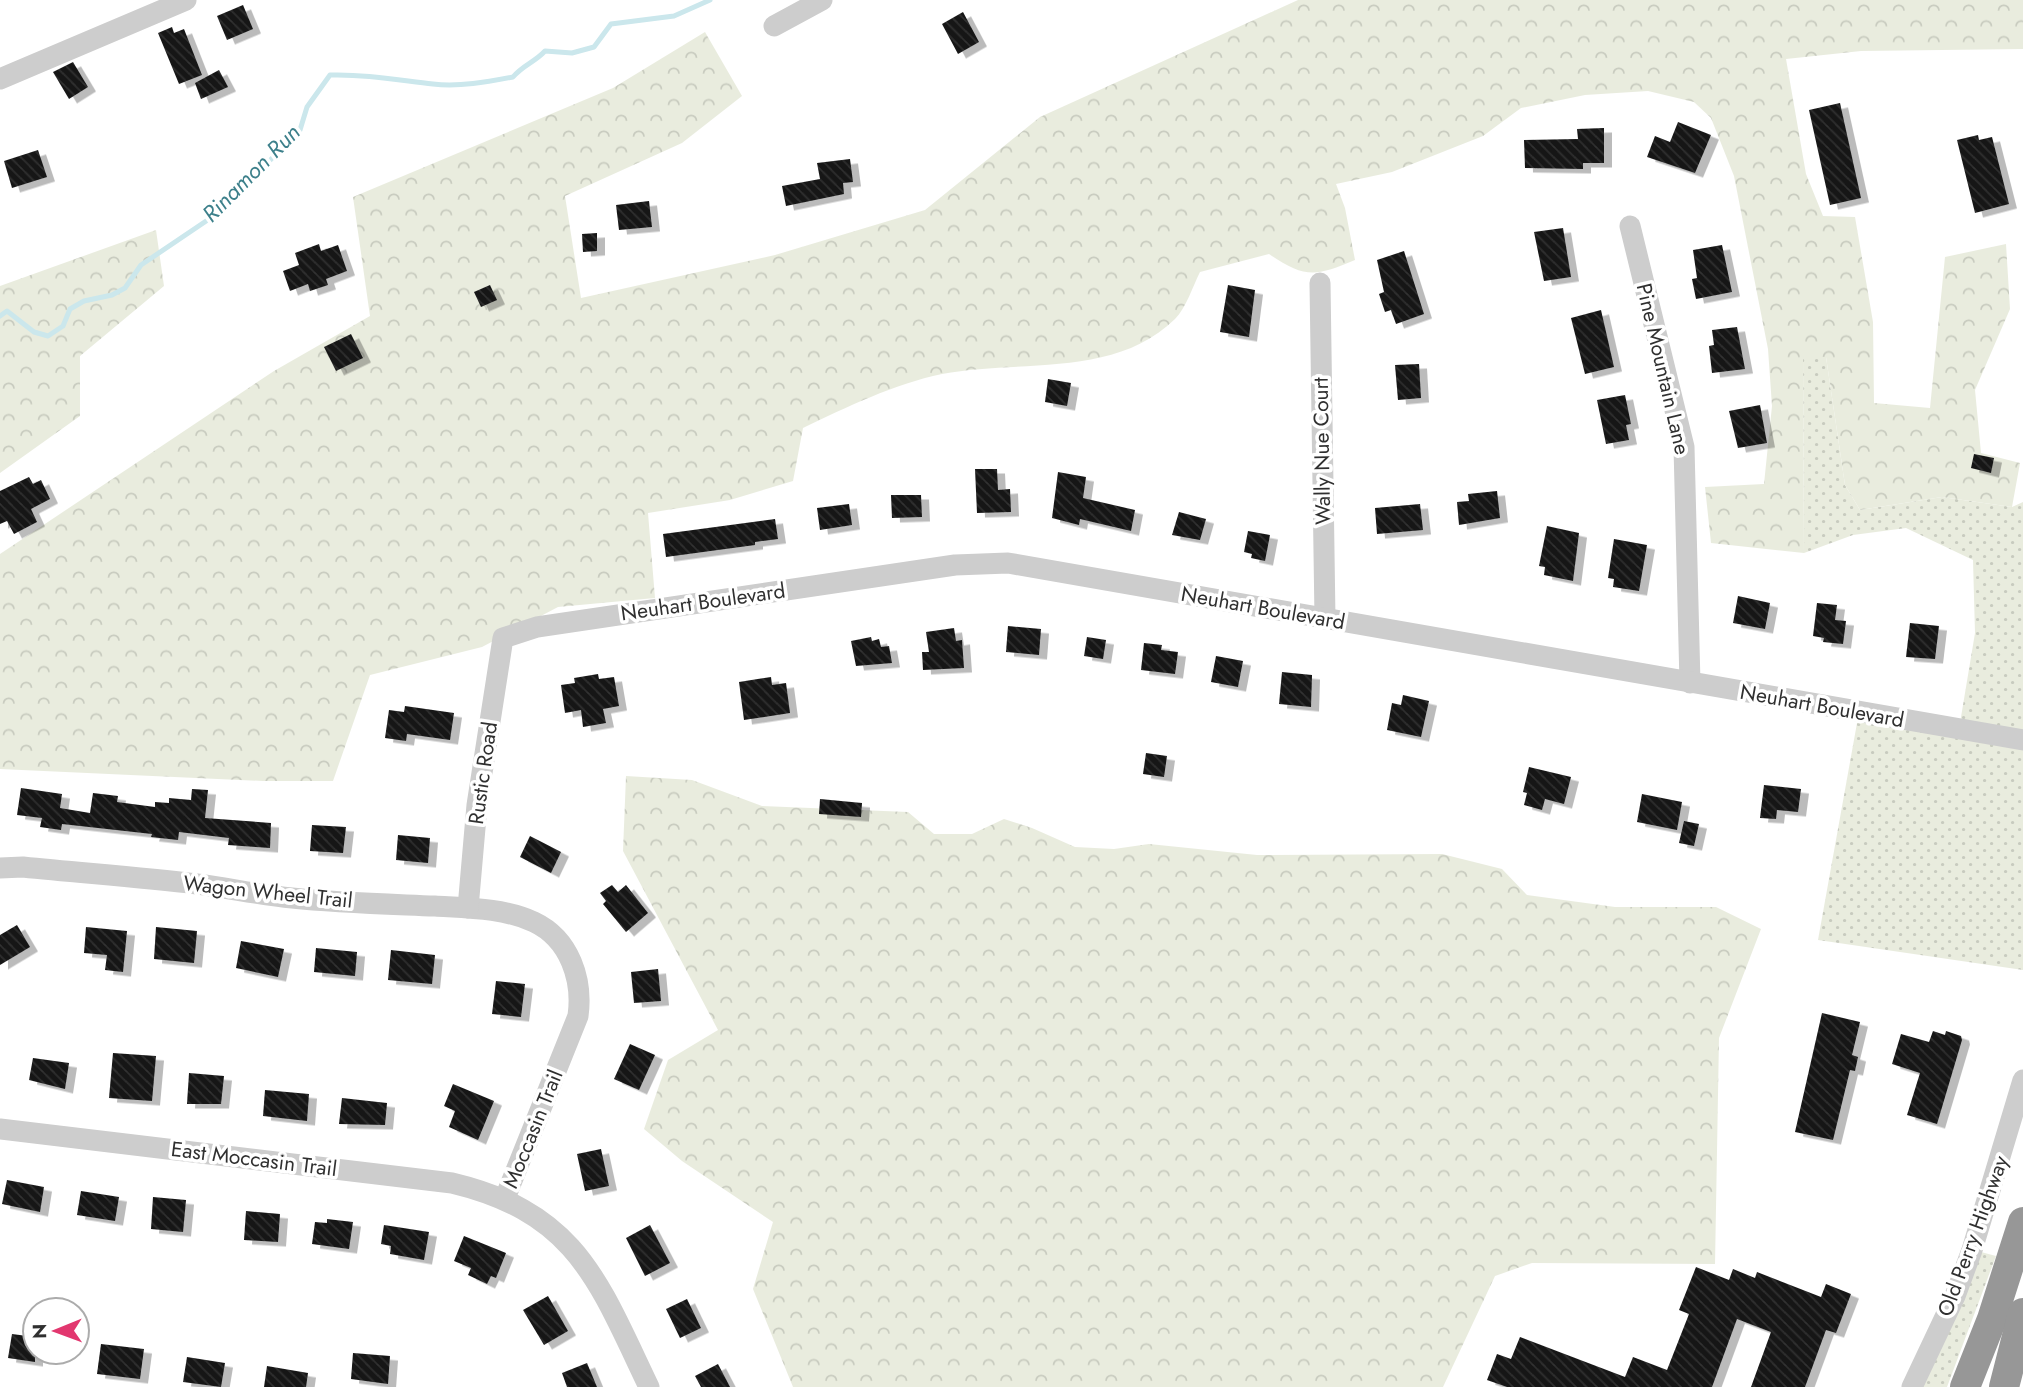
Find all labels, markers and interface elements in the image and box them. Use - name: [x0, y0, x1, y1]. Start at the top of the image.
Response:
- water label: Rinamon Run: [194, 116, 308, 230]
- street label: Pine Mountain Lane: [1629, 280, 1697, 458]
- street label: Wally Nue Court: [1306, 377, 1338, 525]
- street label: Neuhart Boulevard: [619, 576, 787, 628]
- street label: Neuhart Boulevard: [1179, 579, 1347, 637]
- street label: Neuhart Boulevard: [1738, 677, 1906, 735]
- street label: Rustic Road: [461, 720, 505, 826]
- street label: Wagon Wheel Trail: [182, 868, 354, 916]
- street label: Moccasin Trail: [496, 1065, 570, 1193]
- street label: East Moccasin Trail: [169, 1134, 339, 1184]
- street label: Old Perry Highway: [1930, 1151, 2016, 1320]
- north arrow: [21, 1296, 91, 1366]
- text: N: [26, 1324, 53, 1339]

